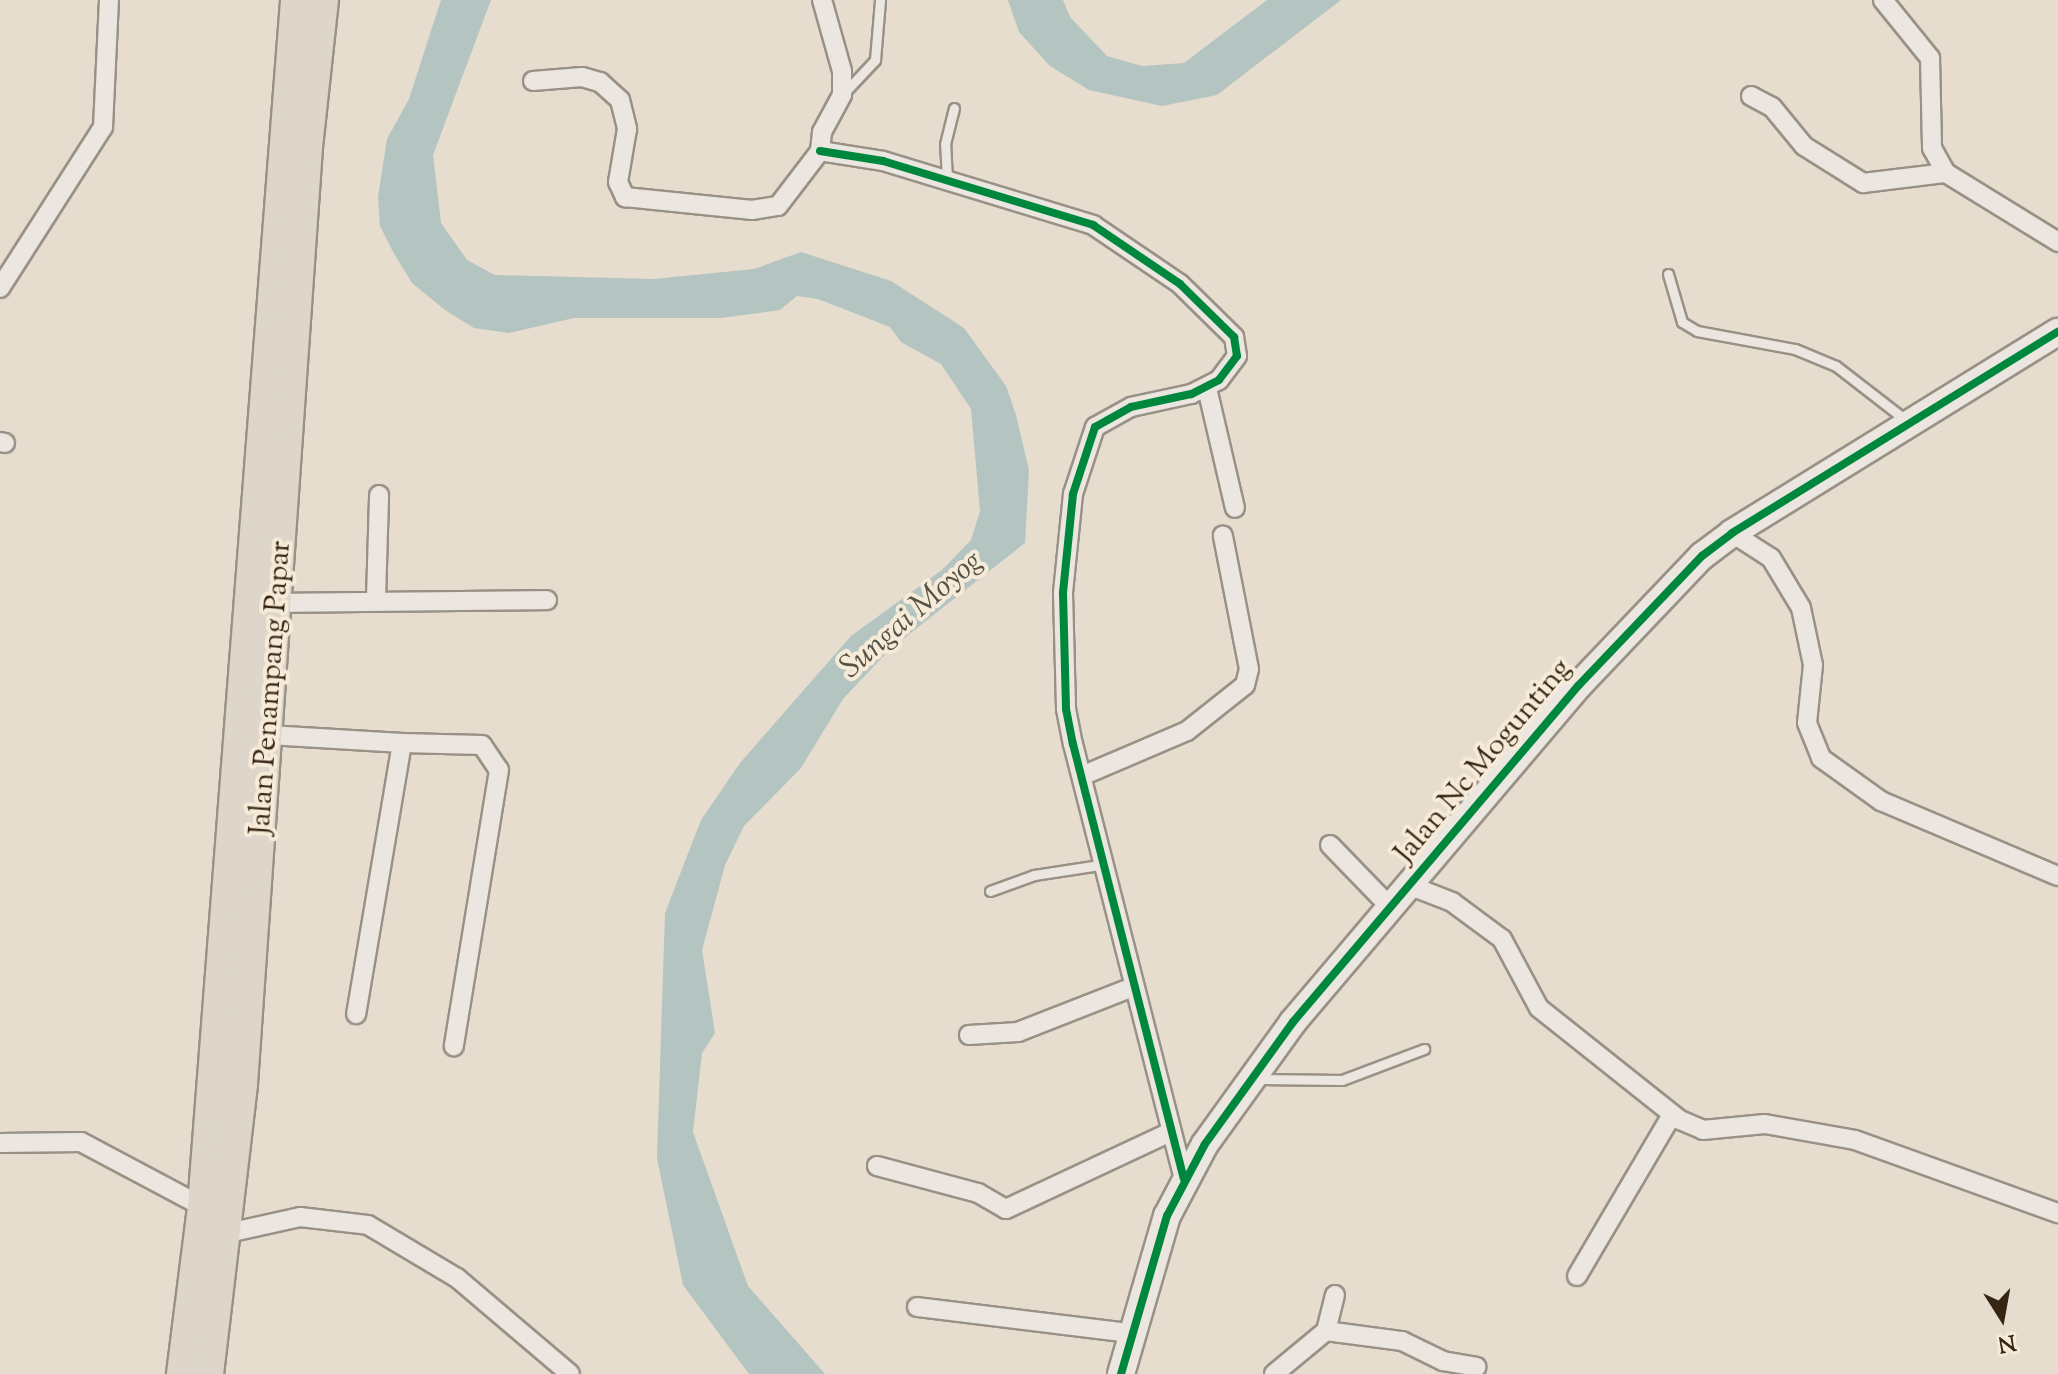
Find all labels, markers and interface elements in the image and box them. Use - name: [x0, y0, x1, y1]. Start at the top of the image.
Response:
- street label: Jalan Penampang Papar: [244, 540, 300, 836]
- water label: Sungai Moyog: [833, 543, 991, 687]
- street label: Jalan Nc Mogunting: [1388, 652, 1580, 872]
- north arrow: [1962, 1278, 2042, 1358]
- text: N: [1995, 1324, 2018, 1359]

